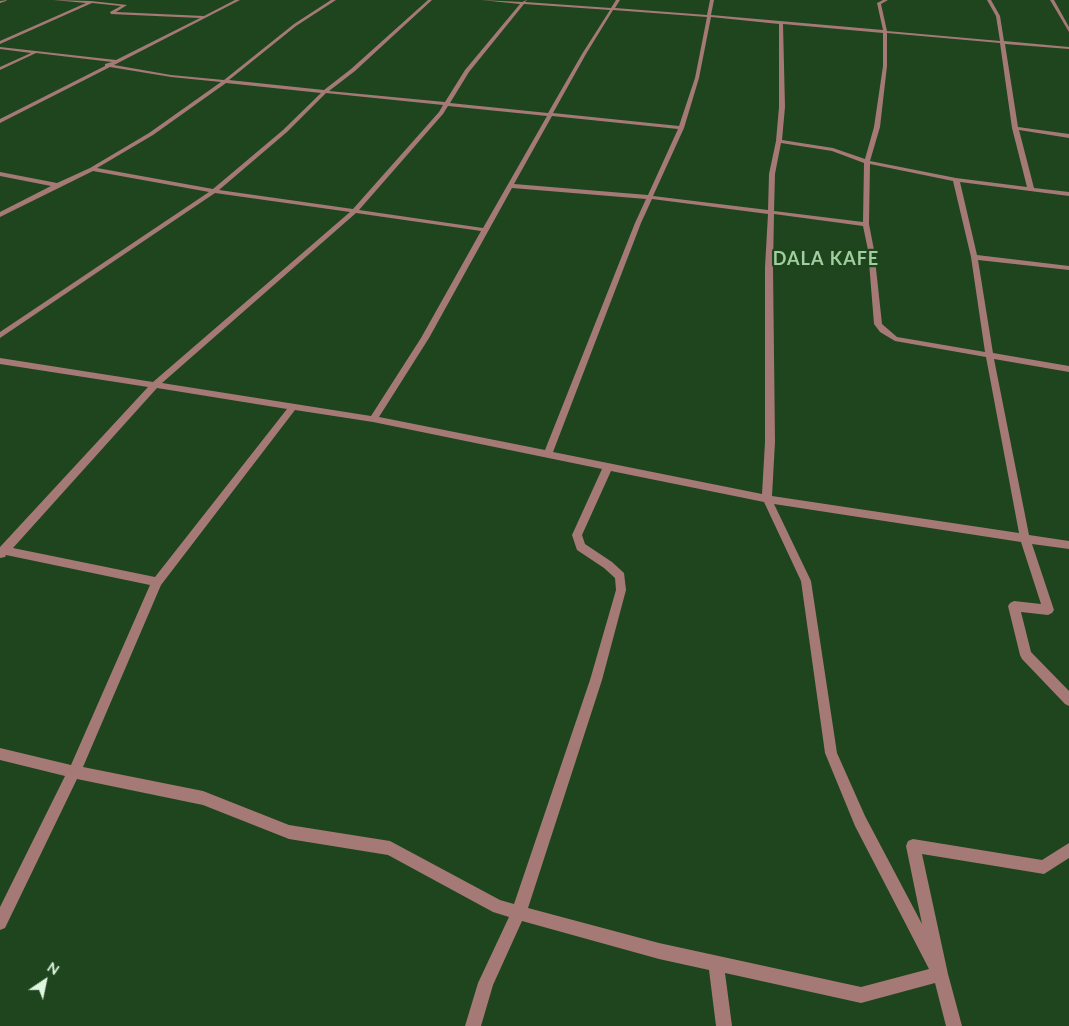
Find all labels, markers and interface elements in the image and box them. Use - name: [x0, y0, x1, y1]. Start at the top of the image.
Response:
- district label: DALA KAFE: [772, 248, 880, 270]
- north arrow: [20, 956, 70, 1006]
- text: N: [44, 958, 63, 978]

